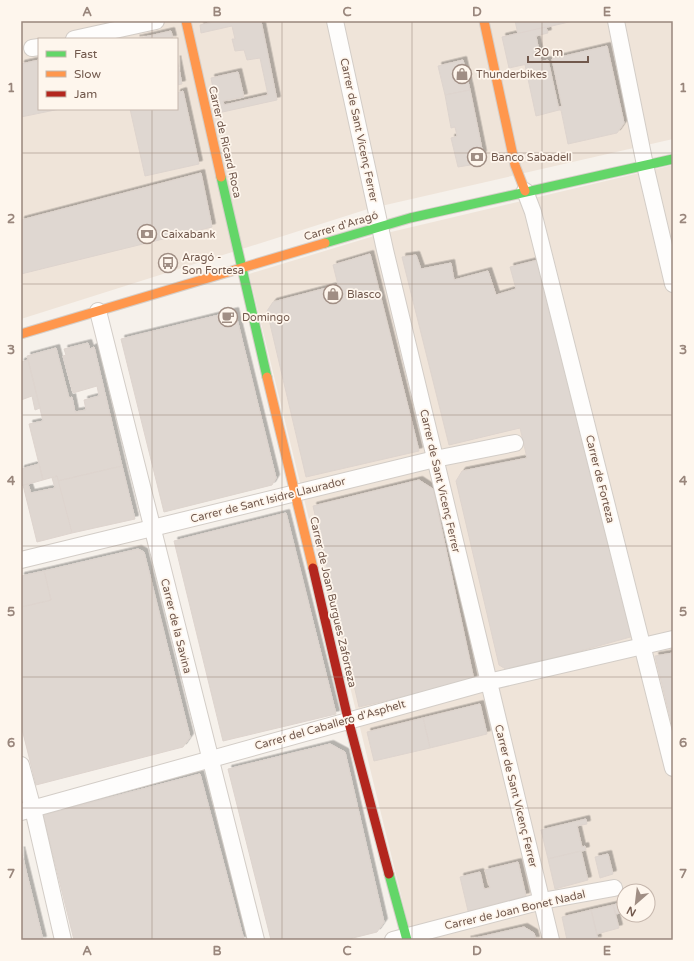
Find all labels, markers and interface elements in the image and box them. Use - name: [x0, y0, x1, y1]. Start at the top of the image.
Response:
- text: A: [82, 4, 92, 20]
- text: B: [212, 4, 222, 20]
- text: C: [342, 4, 352, 20]
- text: D: [472, 4, 482, 20]
- text: E: [603, 4, 611, 20]
- legend: [38, 38, 178, 110]
- scale bar: [528, 38, 588, 64]
- text: 20 m: [534, 45, 563, 59]
- text: Fast: [74, 47, 98, 61]
- street label: Carrer de Sant Vicenç Ferrer: [337, 57, 381, 204]
- shop icon: Thunderbikes: [451, 63, 473, 85]
- text: Slow: [74, 67, 101, 81]
- place label: Thunderbikes: [476, 68, 547, 81]
- text: 1: [7, 80, 15, 96]
- text: 1: [679, 80, 687, 96]
- street label: Carrer de Ricard Roca: [206, 85, 244, 199]
- text: Jam: [74, 87, 97, 101]
- bank icon: Banco Sabadell: [466, 146, 488, 168]
- place label: Banco Sabadell: [491, 151, 572, 164]
- street label: Carrer d'Aragó: [302, 208, 380, 243]
- text: 2: [7, 211, 15, 227]
- text: 2: [679, 211, 687, 227]
- bank icon: Caixabank: [136, 223, 158, 245]
- place label: Caixabank: [161, 228, 216, 241]
- place label: Aragó - Son Fortesa: [182, 251, 244, 277]
- bus stop icon: Aragó - Son Fortesa: [157, 252, 179, 274]
- shop icon: Blasco: [322, 283, 344, 305]
- place label: Blasco: [347, 288, 382, 301]
- cafe icon: Domingo: [217, 306, 239, 328]
- place label: Domingo: [242, 311, 290, 324]
- text: 3: [7, 342, 15, 358]
- text: 3: [679, 342, 687, 358]
- street label: Carrer de Sant Vicenç Ferrer: [417, 408, 463, 555]
- street label: Carrer de Forteza: [583, 433, 617, 525]
- text: 4: [7, 473, 16, 489]
- text: 4: [679, 473, 688, 489]
- street label: Carrer de Sant Isidre Llaurador: [189, 474, 348, 526]
- street label: Carrer de Joan Burgues Zaforteza: [307, 515, 359, 689]
- street label: Carrer de la Savina: [158, 577, 194, 675]
- text: 5: [7, 604, 15, 620]
- text: 5: [679, 604, 687, 620]
- street label: Carrer del Caballero d'Asphelt: [253, 697, 407, 753]
- street label: Carrer de Sant Vicenç Ferrer: [492, 723, 540, 870]
- text: 6: [7, 735, 15, 751]
- text: 6: [679, 735, 687, 751]
- text: 7: [7, 866, 15, 882]
- text: 7: [679, 866, 687, 882]
- north arrow: [616, 883, 656, 923]
- street label: Carrer de Joan Bonet Nadal: [443, 887, 587, 933]
- text: N: [625, 904, 638, 919]
- text: A: [82, 943, 92, 959]
- text: B: [212, 943, 222, 959]
- text: C: [342, 943, 352, 959]
- text: D: [472, 943, 482, 959]
- text: E: [603, 943, 611, 959]

